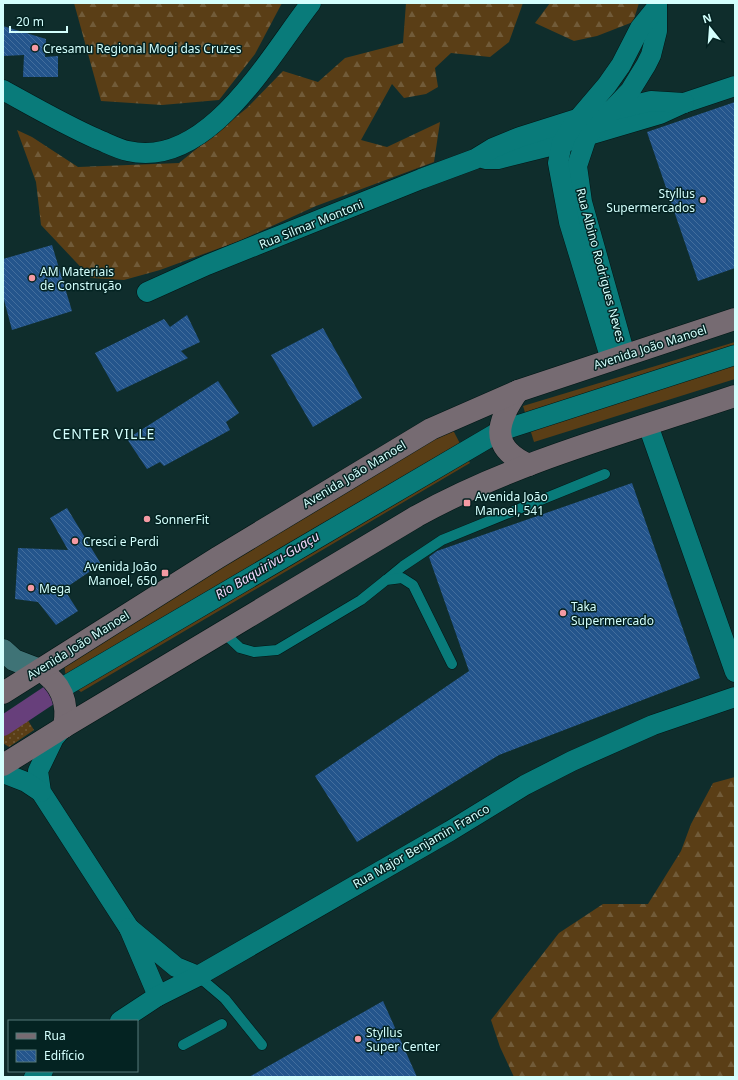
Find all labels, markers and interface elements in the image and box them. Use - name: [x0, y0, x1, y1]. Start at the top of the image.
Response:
- scale bar: [10, 8, 67, 34]
- north arrow: [690, 8, 730, 48]
- text: N: [700, 9, 713, 26]
- text: 20 m: [16, 13, 44, 30]
- place label: Cresamu Regional Mogi das Cruzes: [43, 40, 242, 57]
- marker: Cresamu Regional Mogi das Cruzes: [30, 43, 40, 53]
- place label: Styllus Supermercados: [606, 185, 695, 216]
- street label: Rua Albino Rodrigues Neves: [572, 186, 630, 344]
- street label: Rua Silmar Montoni: [256, 195, 366, 253]
- marker: Styllus Supermercados: [698, 195, 708, 205]
- place label: AM Materiais de Construção: [40, 263, 122, 294]
- marker: AM Materiais de Construção: [27, 273, 37, 283]
- street label: Avenida João Manoel: [591, 321, 709, 373]
- district label: CENTER VILLE: [53, 424, 155, 443]
- street label: Avenida João Manoel: [299, 436, 409, 512]
- place label: Avenida João Manoel, 541: [475, 488, 548, 519]
- marker: Avenida João Manoel, 541: [462, 498, 472, 508]
- place label: SonnerFit: [155, 511, 210, 528]
- marker: SonnerFit: [142, 514, 152, 524]
- water label: Rio Baquirivu-Guaçu: [212, 527, 323, 603]
- place label: Cresci e Perdi: [83, 533, 159, 550]
- marker: Cresci e Perdi: [70, 536, 80, 546]
- place label: Avenida João Manoel, 650: [84, 558, 157, 589]
- marker: Avenida João Manoel, 650: [160, 568, 170, 578]
- place label: Mega: [39, 580, 71, 597]
- marker: Mega: [26, 583, 36, 593]
- place label: Taka Supermercado: [571, 598, 654, 629]
- street label: Avenida João Manoel: [23, 607, 133, 683]
- marker: Taka Supermercado: [558, 608, 568, 618]
- street label: Rua Major Benjamin Franco: [349, 800, 493, 892]
- legend: [8, 1020, 138, 1072]
- place label: Styllus Super Center: [366, 1024, 440, 1055]
- text: Rua: [44, 1027, 66, 1044]
- marker: Styllus Super Center: [353, 1034, 363, 1044]
- text: Edifício: [44, 1047, 85, 1064]

